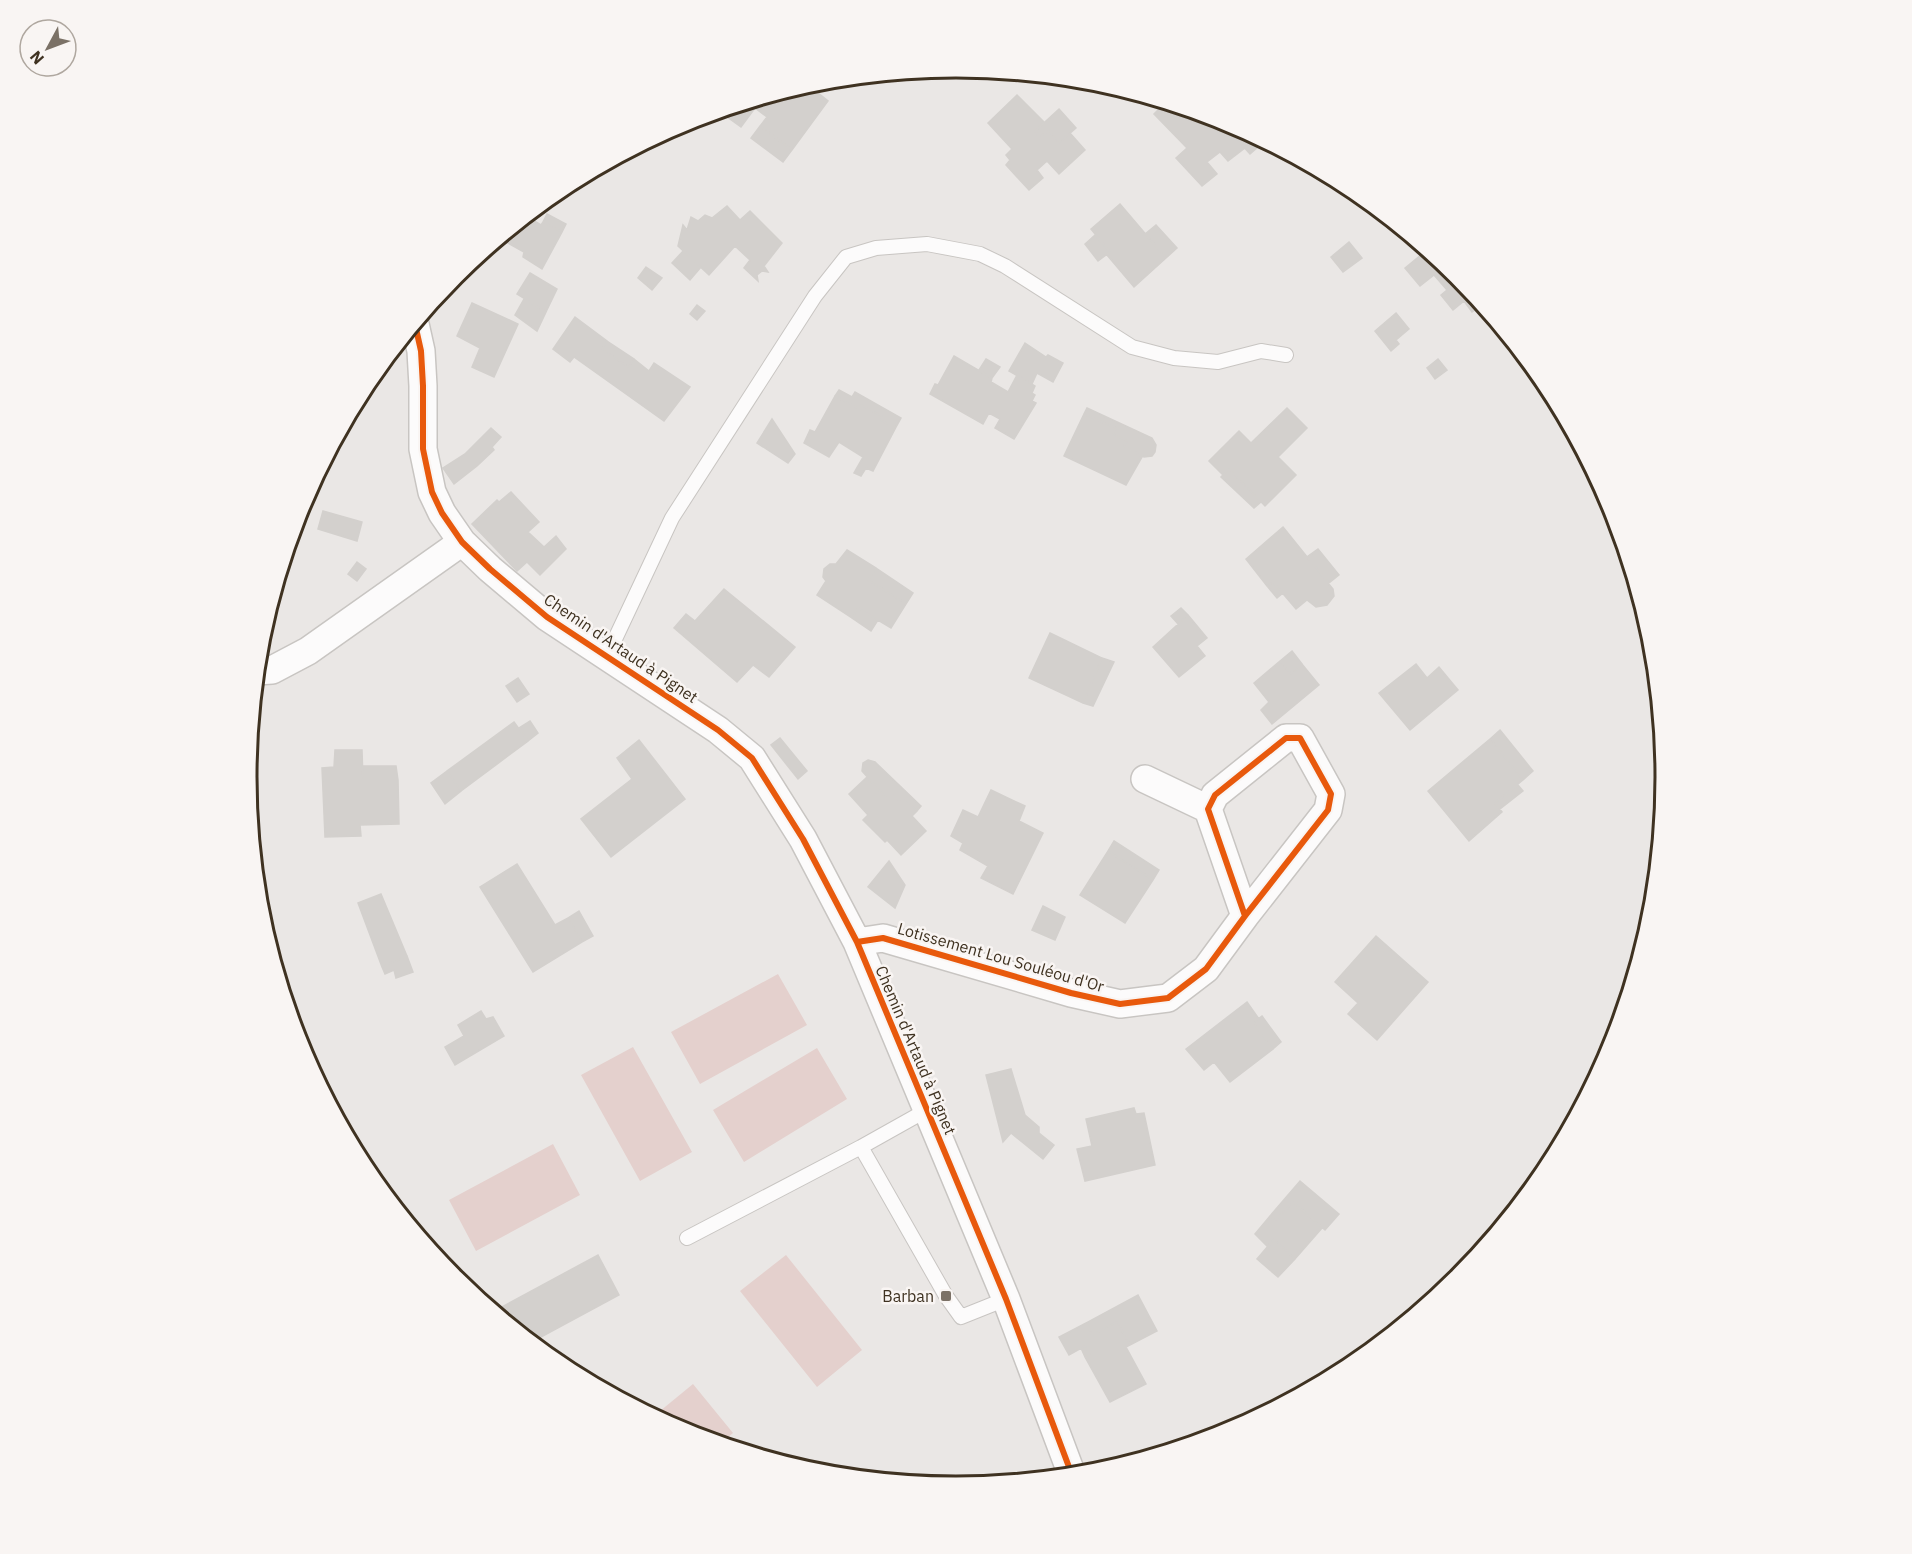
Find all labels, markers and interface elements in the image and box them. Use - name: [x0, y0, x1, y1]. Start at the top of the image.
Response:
- north arrow: [18, 18, 78, 78]
- text: N: [25, 47, 48, 69]
- street label: Chemin d'Artaud à Pignet: [540, 589, 702, 707]
- street label: Lotissement Lou Souléou d'Or: [895, 918, 1107, 996]
- street label: Chemin d'Artaud à Pignet: [871, 963, 961, 1137]
- place label: Barban: [882, 1286, 934, 1306]
- marker: Barban: [939, 1289, 953, 1303]

